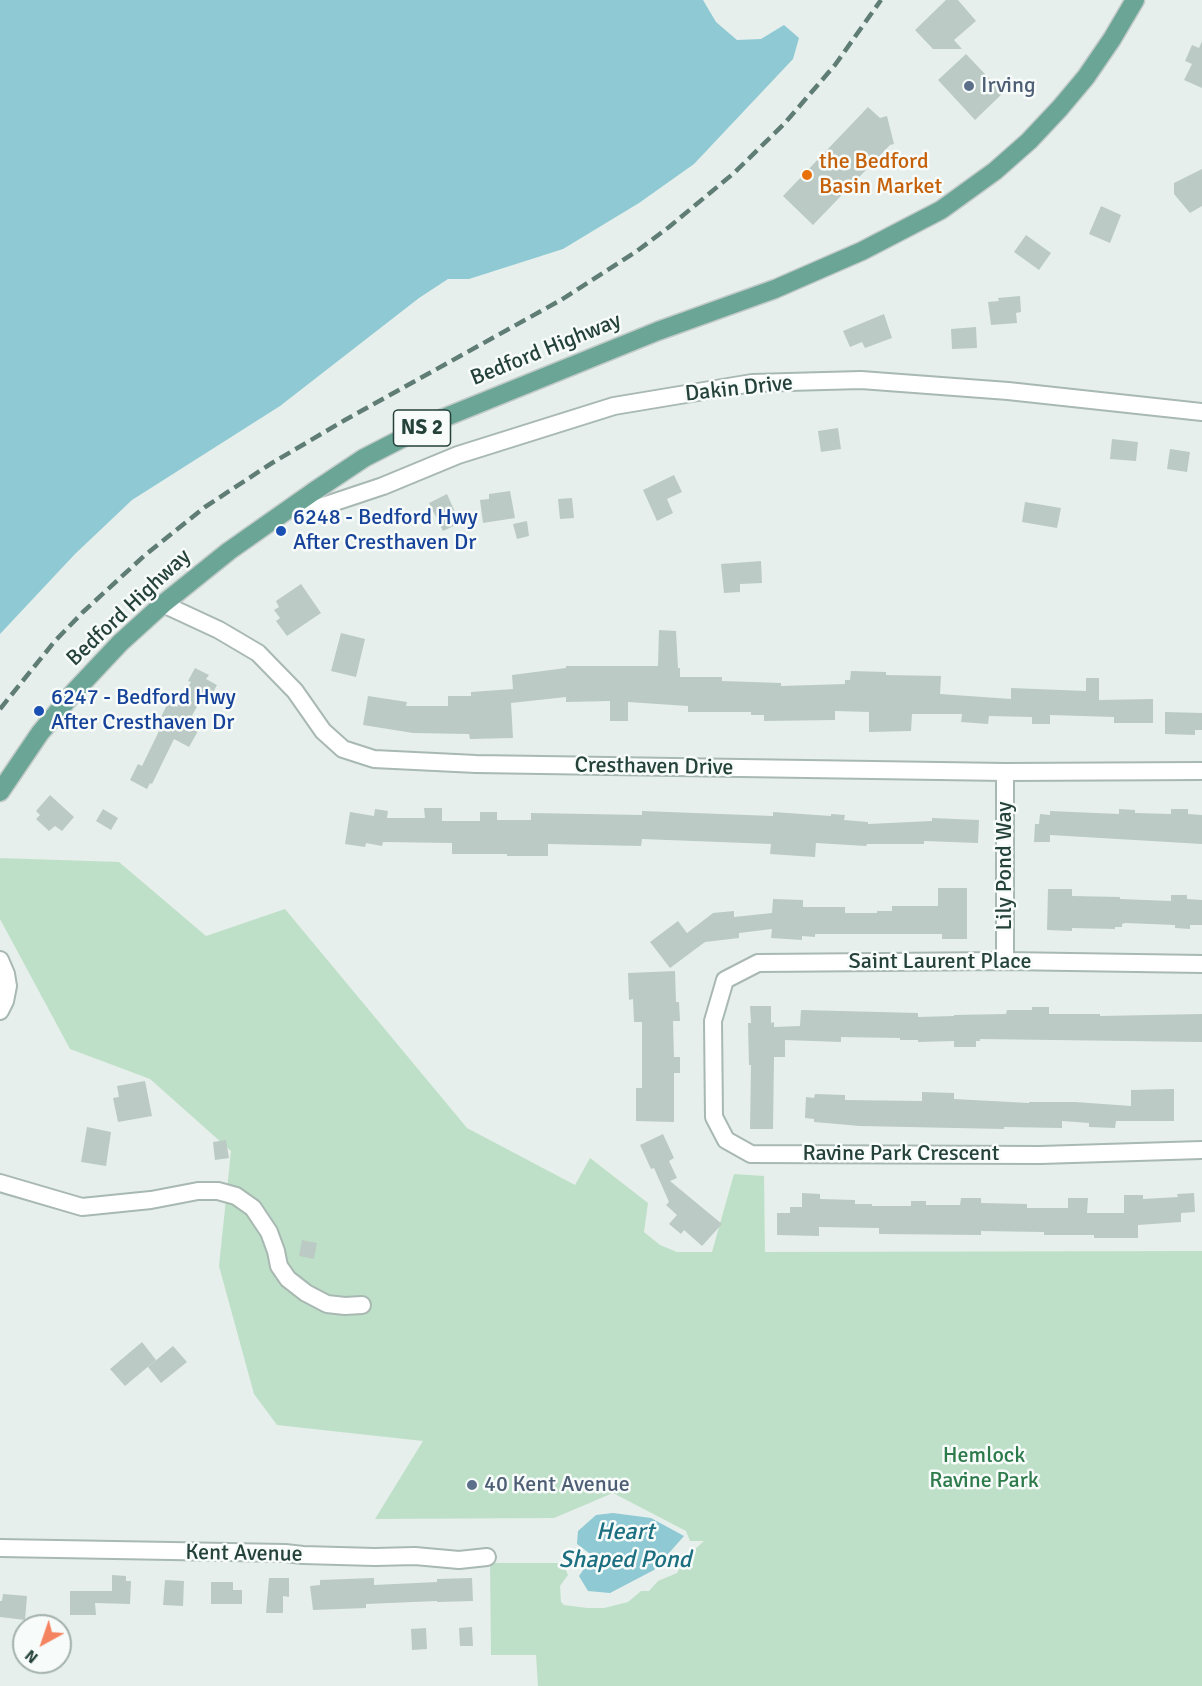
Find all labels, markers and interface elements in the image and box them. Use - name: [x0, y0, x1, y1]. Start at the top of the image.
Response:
- place label: Irving: [981, 73, 1036, 99]
- marker: Irving: [962, 79, 976, 93]
- place label: the Bedford Basin Market: [819, 149, 942, 200]
- marker: the Bedford Basin Market: [800, 168, 814, 182]
- street label: Bedford Highway: [467, 308, 625, 392]
- street label: Dakin Drive: [684, 370, 794, 408]
- road number: NS 2: [394, 410, 450, 446]
- place label: 6248 - Bedford Hwy After Cresthaven Dr: [293, 505, 478, 556]
- marker: 6248 - Bedford Hwy After Cresthaven Dr: [274, 524, 288, 538]
- street label: Bedford Highway: [62, 544, 196, 672]
- place label: 6247 - Bedford Hwy After Cresthaven Dr: [51, 685, 236, 736]
- marker: 6247 - Bedford Hwy After Cresthaven Dr: [32, 704, 46, 718]
- street label: Cresthaven Drive: [574, 752, 734, 782]
- street label: Lily Pond Way: [992, 801, 1018, 931]
- street label: Saint Laurent Place: [849, 949, 1031, 975]
- street label: Ravine Park Crescent: [802, 1141, 1000, 1167]
- park label: Hemlock Ravine Park: [929, 1443, 1039, 1494]
- place label: 40 Kent Avenue: [484, 1472, 630, 1498]
- marker: 40 Kent Avenue: [465, 1478, 479, 1492]
- water label: Heart Shaped Pond: [559, 1519, 691, 1575]
- street label: Kent Avenue: [185, 1540, 303, 1568]
- north arrow: [12, 1614, 72, 1674]
- text: N: [21, 1645, 42, 1668]

